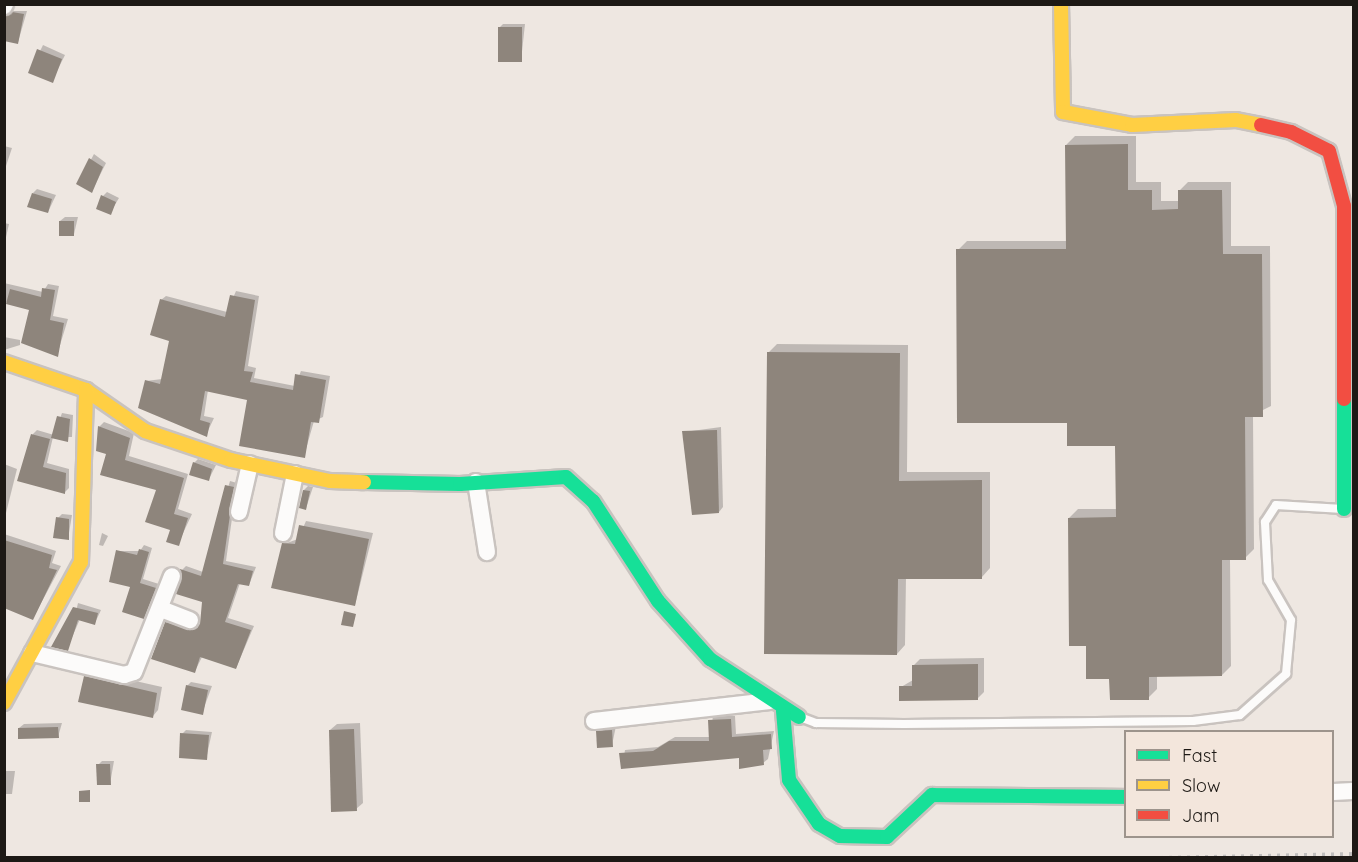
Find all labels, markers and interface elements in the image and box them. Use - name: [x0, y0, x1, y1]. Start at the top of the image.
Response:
- legend: [1124, 730, 1334, 838]
- text: Fast: [1182, 744, 1217, 767]
- text: Slow: [1182, 774, 1220, 797]
- text: Jam: [1182, 804, 1220, 827]

